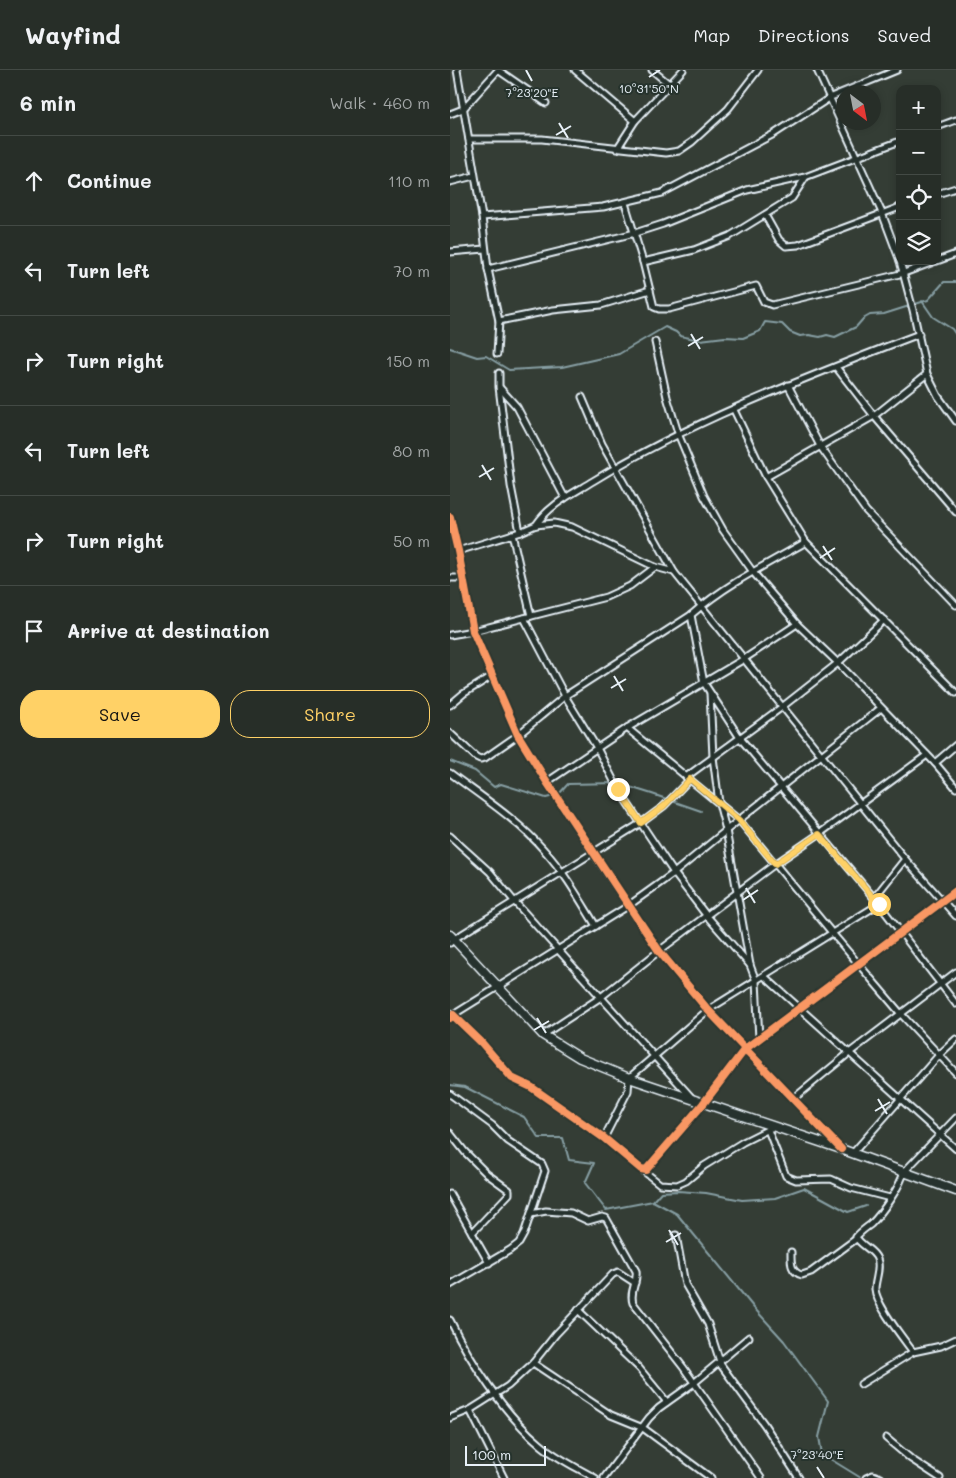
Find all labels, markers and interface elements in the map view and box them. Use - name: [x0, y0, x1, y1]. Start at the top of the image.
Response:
- text: Wayfind: [25, 19, 121, 50]
- text: Map: [693, 23, 730, 47]
- text: Directions: [758, 23, 850, 47]
- text: Saved: [878, 23, 931, 47]
- text: 10°31'50"N: [619, 80, 679, 96]
- text: 7°23'20"E: [506, 84, 559, 100]
- north arrow: [836, 85, 881, 130]
- map controls: [896, 85, 941, 265]
- button: +: [896, 85, 941, 130]
- text: 6 min: [20, 89, 76, 116]
- text: Walk · 460 m: [329, 92, 430, 113]
- button: −: [896, 130, 941, 175]
- icon: ahead: [20, 167, 48, 195]
- text: Continue: [67, 168, 152, 193]
- text: 110 m: [388, 170, 430, 191]
- button: locate: [896, 175, 941, 220]
- button: layers: [896, 220, 941, 265]
- icon: left: [20, 257, 48, 285]
- text: Turn left: [67, 258, 150, 283]
- text: 70 m: [393, 260, 430, 281]
- icon: right: [20, 347, 48, 375]
- text: Turn right: [67, 348, 164, 373]
- text: 150 m: [386, 350, 430, 371]
- icon: left: [20, 437, 48, 465]
- text: Turn left: [67, 438, 150, 463]
- text: 80 m: [393, 440, 430, 461]
- icon: right: [20, 527, 48, 555]
- text: Turn right: [67, 528, 164, 553]
- text: 50 m: [393, 530, 430, 551]
- icon: arrive: [20, 617, 48, 645]
- text: Arrive at destination: [67, 618, 270, 643]
- button: Save: [20, 690, 220, 738]
- button: Share: [230, 690, 430, 738]
- route end: [607, 778, 630, 801]
- route start: [868, 893, 891, 916]
- scale bar: [465, 1443, 546, 1466]
- text: 100 m: [472, 1445, 511, 1464]
- text: 7°23'40"E: [790, 1446, 844, 1462]

